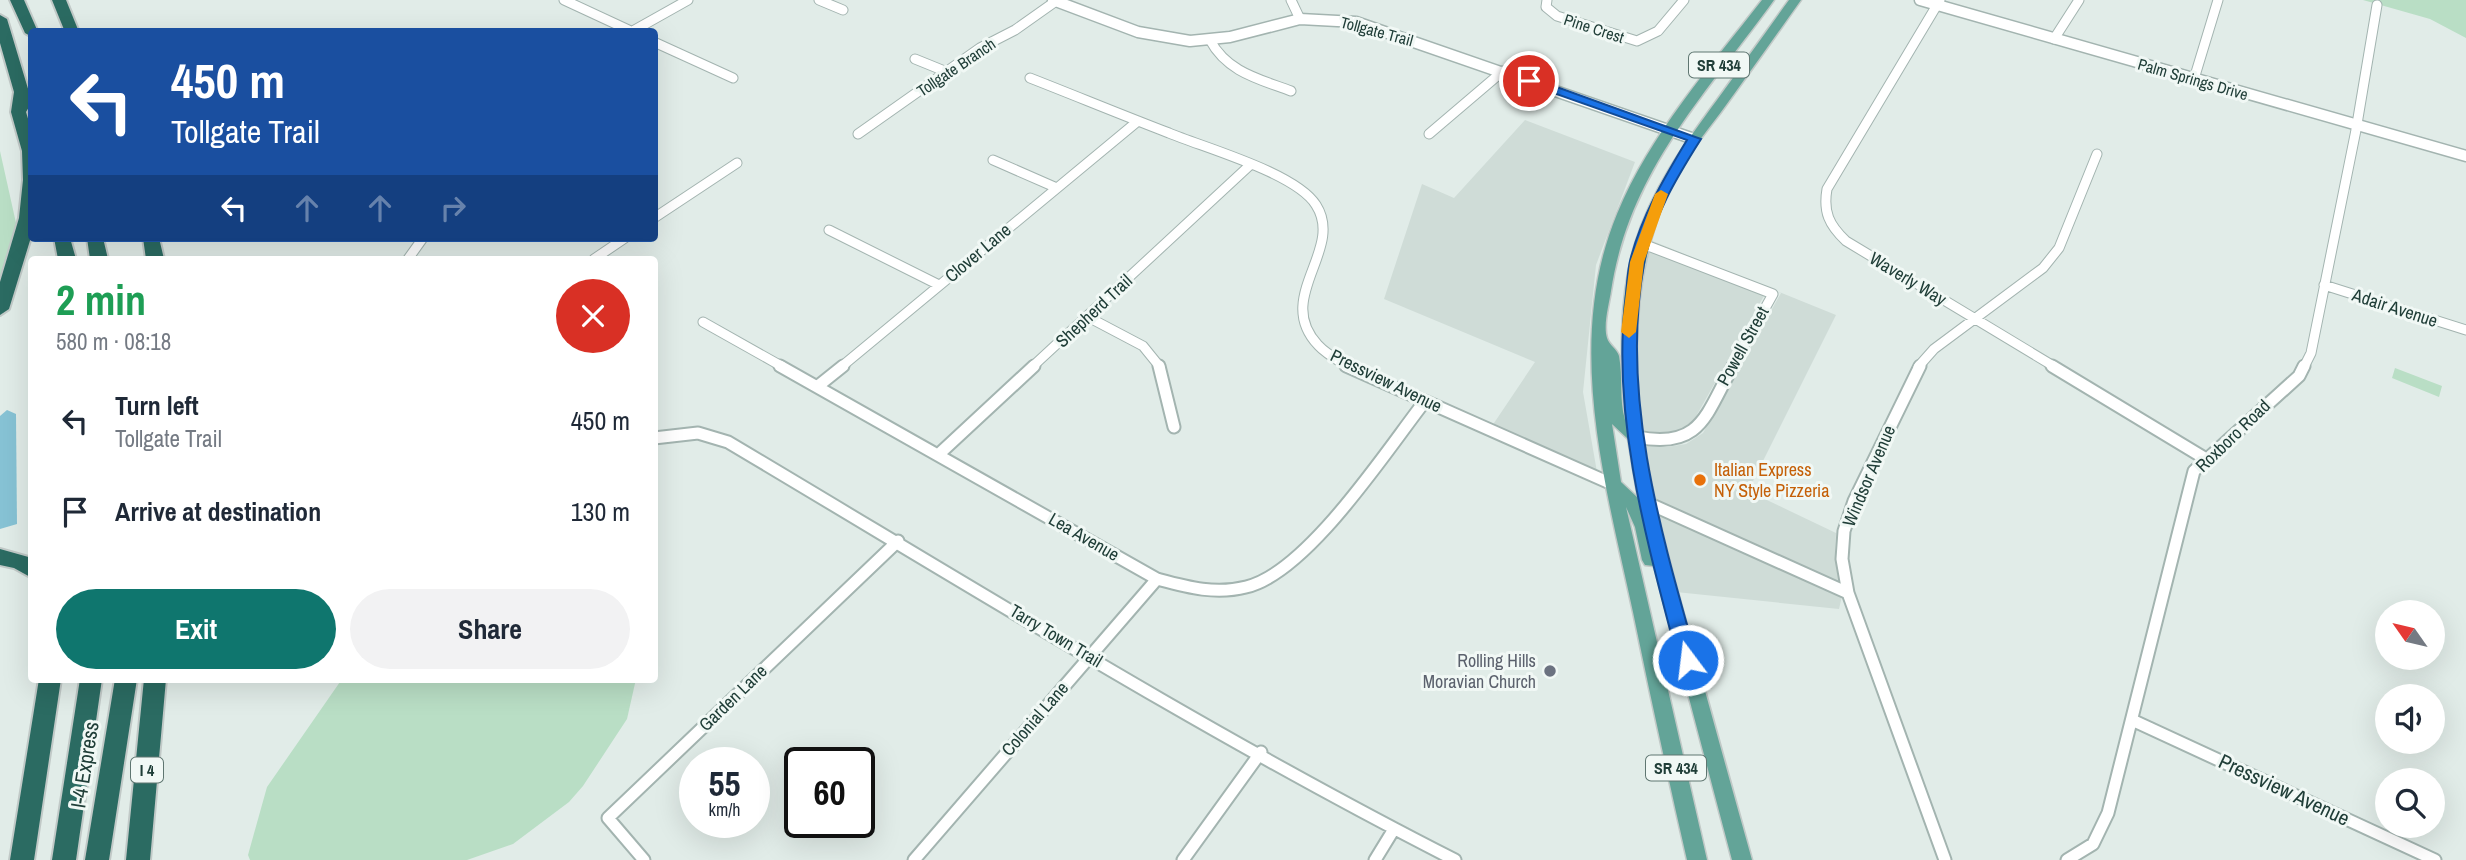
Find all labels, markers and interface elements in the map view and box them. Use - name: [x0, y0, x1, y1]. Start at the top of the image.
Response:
- street label: Pine Crest: [1561, 8, 1627, 48]
- street label: Tollgate Trail: [1338, 11, 1416, 51]
- street label: Tollgate Branch: [912, 33, 1000, 101]
- text: 450 m: [171, 47, 285, 113]
- pin: [1499, 51, 1559, 111]
- road number: SR 434: [1689, 53, 1749, 78]
- street label: Palm Springs Drive: [2135, 53, 2251, 105]
- icon: left: [56, 56, 147, 147]
- icon: arrive: [1510, 62, 1548, 100]
- text: Tollgate Trail: [171, 110, 320, 153]
- icon: left: [215, 189, 253, 227]
- icon: ahead: [288, 189, 326, 227]
- icon: ahead: [361, 189, 399, 227]
- icon: right: [434, 189, 472, 227]
- street label: Clover Lane: [939, 217, 1016, 288]
- street label: Waverly Way: [1865, 246, 1952, 312]
- street label: Shepherd Trail: [1050, 268, 1138, 353]
- text: 2 min: [56, 272, 146, 328]
- button: close: [556, 279, 630, 353]
- street label: Adair Avenue: [2348, 282, 2441, 333]
- street label: Powell Street: [1711, 302, 1775, 390]
- text: 580 m · 08:18: [56, 326, 171, 357]
- street label: Pressview Avenue: [1326, 343, 1446, 418]
- text: Turn left: [115, 388, 199, 423]
- street label: Roxboro Road: [2190, 394, 2276, 478]
- icon: left: [56, 402, 94, 440]
- text: 450 m: [571, 403, 630, 438]
- street label: Windsor Avenue: [1836, 421, 1901, 530]
- text: Tollgate Trail: [115, 423, 222, 454]
- place label: Italian Express NY Style Pizzeria: [1714, 457, 1829, 503]
- marker: Italian Express NY Style Pizzeria: [1692, 472, 1708, 488]
- icon: arrive: [56, 493, 94, 531]
- text: Arrive at destination: [115, 494, 321, 529]
- text: 130 m: [571, 494, 630, 529]
- street label: Lea Avenue: [1044, 506, 1124, 567]
- button: Exit: [56, 589, 336, 669]
- button: Share: [350, 589, 630, 669]
- street label: Tarry Town Trail: [1005, 598, 1107, 673]
- north arrow: [2375, 600, 2445, 670]
- map controls: [2375, 600, 2445, 838]
- position arrow: [1651, 623, 1725, 697]
- place label: Rolling Hills Moravian Church: [1423, 648, 1536, 694]
- street label: Garden Lane: [693, 659, 772, 737]
- marker: Rolling Hills Moravian Church: [1542, 663, 1558, 679]
- street label: Colonial Lane: [995, 676, 1074, 761]
- button: sound: [2375, 684, 2445, 754]
- street label: I-4 Express: [63, 720, 106, 810]
- speed limit sign: 60: [784, 747, 875, 838]
- street label: Pressview Avenue: [2214, 747, 2354, 833]
- road number: SR 434: [1646, 755, 1706, 780]
- road number: I 4: [131, 758, 163, 782]
- text: 55: [709, 760, 740, 807]
- button: search: [2375, 768, 2445, 838]
- text: km/h: [709, 797, 741, 822]

